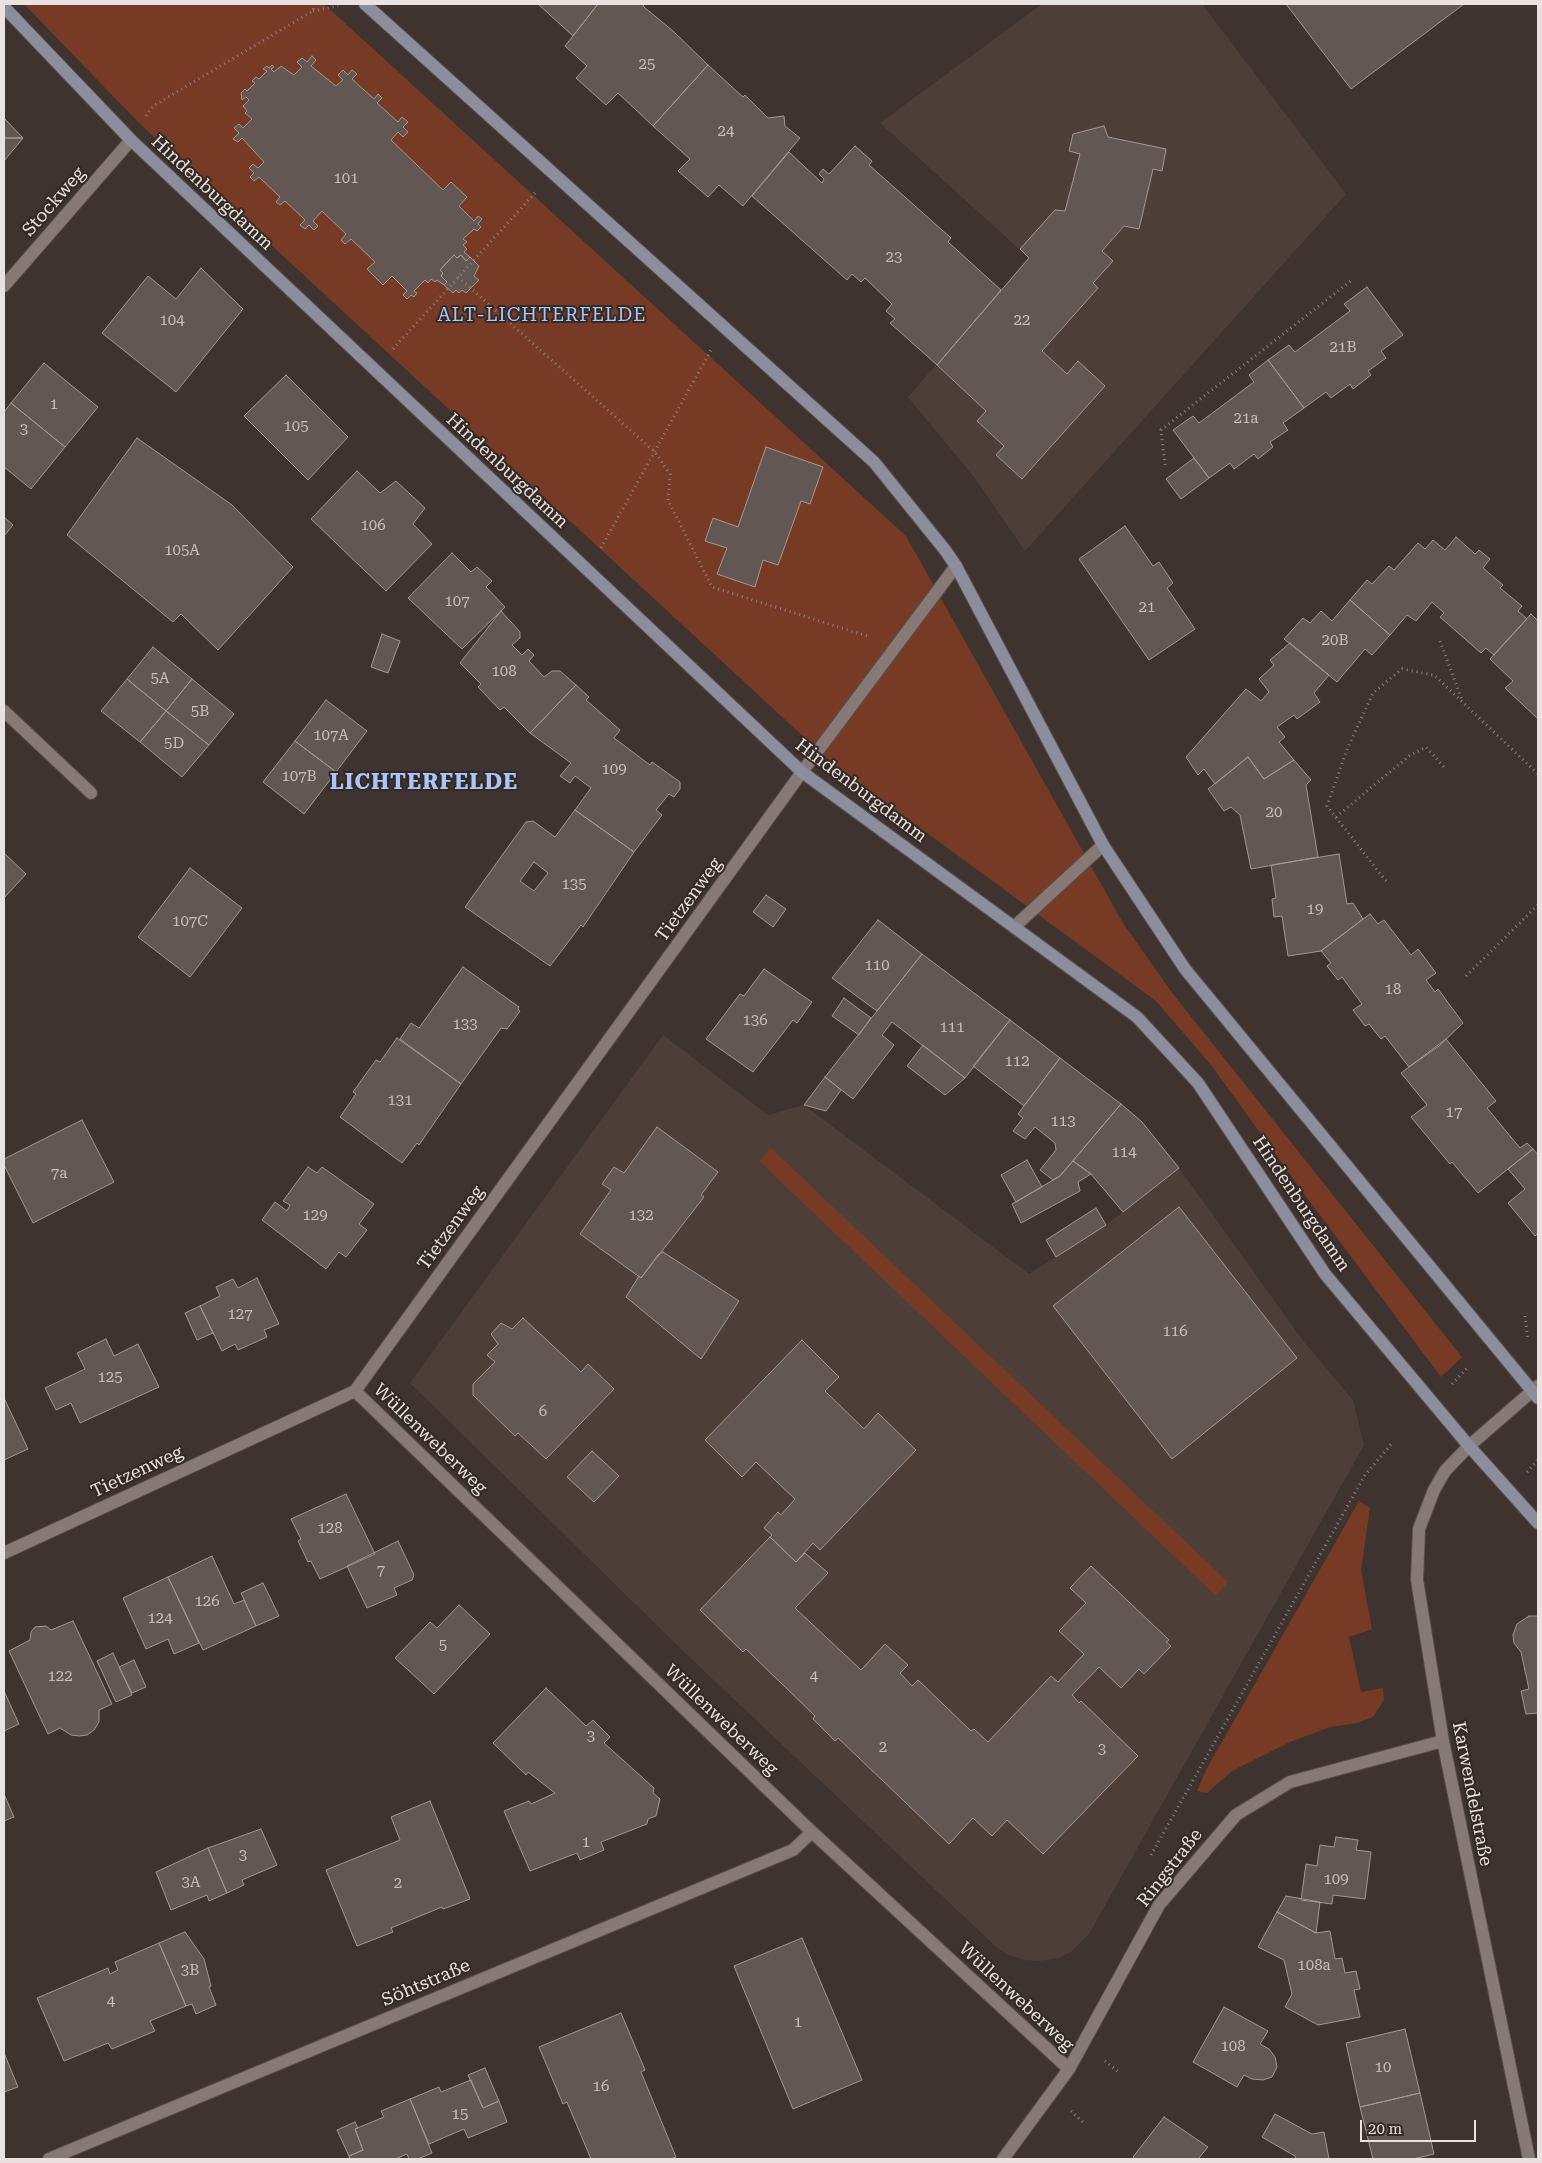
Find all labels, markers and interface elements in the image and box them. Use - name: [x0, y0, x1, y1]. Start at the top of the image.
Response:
- house number: 25: [639, 56, 655, 74]
- house number: 24: [718, 123, 734, 141]
- street label: Hindenburgdamm: [147, 131, 277, 255]
- street label: Stockweg: [18, 163, 90, 241]
- house number: 101: [333, 170, 359, 188]
- house number: 23: [886, 249, 902, 267]
- district label: ALT-LICHTERFELDE: [436, 304, 648, 326]
- house number: 104: [159, 312, 185, 330]
- house number: 22: [1014, 312, 1030, 330]
- house number: 21B: [1330, 339, 1356, 357]
- house number: 1: [50, 396, 58, 414]
- street label: Hindenburgdamm: [442, 409, 572, 533]
- house number: 21a: [1234, 410, 1258, 428]
- house number: 105: [283, 418, 309, 436]
- house number: 3: [20, 421, 28, 439]
- house number: 106: [360, 517, 386, 535]
- house number: 105A: [164, 542, 200, 560]
- house number: 107: [444, 593, 470, 611]
- house number: 21: [1139, 599, 1155, 617]
- house number: 20B: [1322, 632, 1348, 650]
- house number: 108: [491, 663, 517, 681]
- house number: 5A: [151, 670, 169, 688]
- house number: 5B: [191, 703, 209, 721]
- house number: 107A: [313, 727, 349, 745]
- house number: 5D: [164, 735, 184, 753]
- street label: Hindenburgdamm: [791, 735, 931, 847]
- house number: 109: [601, 761, 627, 779]
- house number: 107B: [281, 768, 317, 786]
- district label: LICHTERFELDE: [328, 770, 520, 796]
- house number: 20: [1266, 804, 1282, 822]
- street label: Tietzenweg: [651, 854, 727, 946]
- house number: 135: [561, 876, 587, 894]
- house number: 19: [1307, 901, 1323, 919]
- house number: 107C: [172, 913, 208, 931]
- house number: 110: [864, 957, 890, 975]
- house number: 18: [1385, 981, 1401, 999]
- house number: 136: [742, 1012, 768, 1030]
- house number: 133: [452, 1016, 478, 1034]
- house number: 111: [939, 1019, 965, 1037]
- house number: 112: [1004, 1053, 1030, 1071]
- house number: 131: [387, 1092, 413, 1110]
- house number: 17: [1446, 1104, 1462, 1122]
- house number: 113: [1050, 1113, 1076, 1131]
- street label: Hindenburgdamm: [1248, 1132, 1354, 1276]
- house number: 114: [1111, 1144, 1137, 1162]
- house number: 7a: [51, 1165, 67, 1183]
- street label: Tietzenweg: [413, 1182, 489, 1274]
- house number: 129: [302, 1207, 328, 1225]
- house number: 132: [628, 1207, 654, 1225]
- house number: 127: [227, 1306, 253, 1324]
- house number: 116: [1162, 1323, 1188, 1341]
- house number: 125: [97, 1369, 123, 1387]
- street label: Wüllenweberweg: [369, 1379, 491, 1499]
- house number: 6: [539, 1403, 547, 1421]
- street label: Tietzenweg: [88, 1441, 186, 1503]
- house number: 128: [317, 1520, 343, 1538]
- house number: 7: [377, 1562, 385, 1580]
- house number: 126: [194, 1593, 220, 1611]
- house number: 124: [147, 1610, 173, 1628]
- house number: 5: [439, 1637, 447, 1655]
- street label: Wüllenweberweg: [660, 1660, 782, 1780]
- house number: 122: [47, 1668, 73, 1686]
- house number: 4: [810, 1668, 818, 1686]
- street label: Karwendelstraße: [1447, 1720, 1497, 1868]
- house number: 3: [587, 1728, 595, 1746]
- house number: 2: [879, 1739, 887, 1757]
- house number: 3: [1098, 1741, 1106, 1759]
- street label: Ringstraße: [1133, 1825, 1207, 1911]
- house number: 1: [582, 1834, 590, 1852]
- house number: 3: [239, 1847, 247, 1865]
- house number: 109: [1323, 1871, 1349, 1889]
- house number: 3A: [182, 1874, 200, 1892]
- house number: 2: [394, 1875, 402, 1893]
- street label: Wüllenweberweg: [954, 1938, 1078, 2056]
- street label: Söhtstraße: [378, 1955, 474, 2011]
- house number: 108a: [1297, 1957, 1331, 1975]
- house number: 3B: [181, 1962, 199, 1980]
- house number: 4: [107, 1993, 115, 2011]
- house number: 1: [794, 2014, 802, 2032]
- house number: 108: [1220, 2038, 1246, 2056]
- house number: 10: [1375, 2059, 1391, 2077]
- house number: 16: [593, 2078, 609, 2096]
- house number: 15: [452, 2106, 468, 2124]
- scale bar: [1362, 2110, 1478, 2142]
- text: 20 m: [1368, 2120, 1402, 2138]

